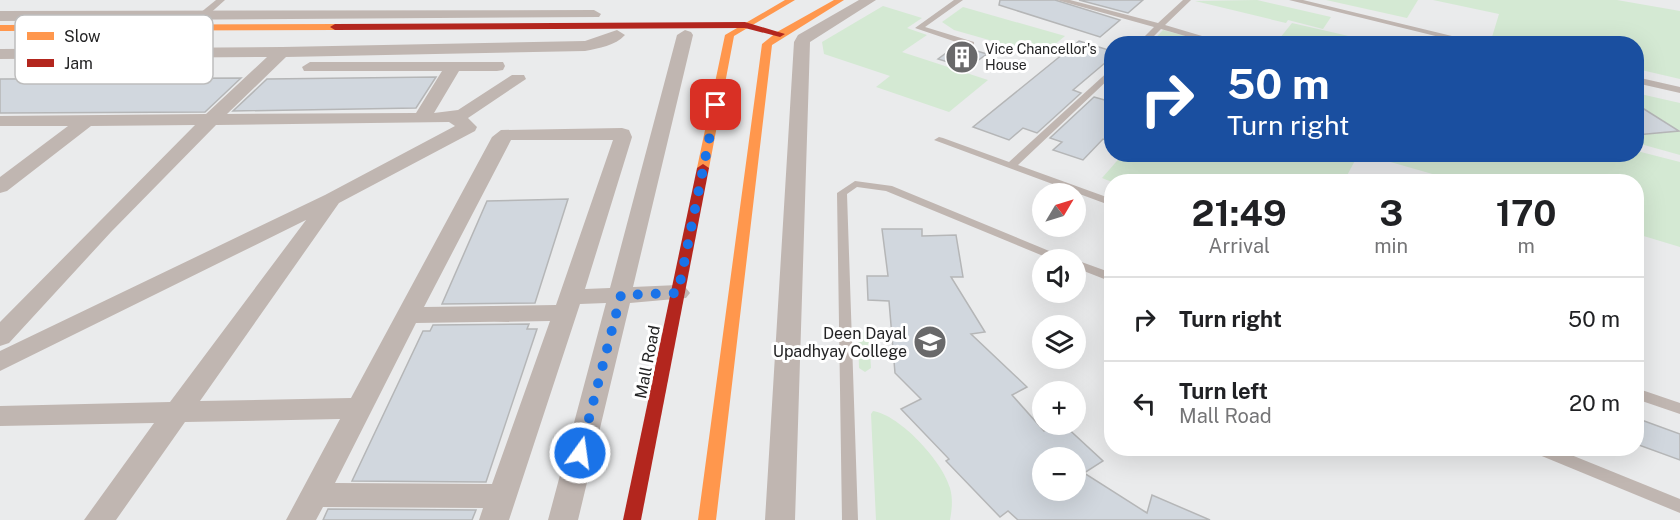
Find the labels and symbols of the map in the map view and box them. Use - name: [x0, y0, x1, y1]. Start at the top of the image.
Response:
- legend: [15, 15, 213, 84]
- text: Slow: [64, 27, 101, 46]
- building icon: Vice Chancellor's House: [944, 39, 980, 75]
- place label: Vice Chancellor's House: [985, 41, 1097, 73]
- text: Jam: [64, 54, 93, 73]
- pin: [690, 79, 741, 130]
- north arrow: [1032, 183, 1086, 237]
- street label: Mall Road: [631, 324, 664, 400]
- place label: Deen Dayal Upadhyay College: [773, 324, 907, 361]
- school or university icon: Deen Dayal Upadhyay College: [912, 324, 948, 360]
- position arrow: [548, 421, 612, 485]

